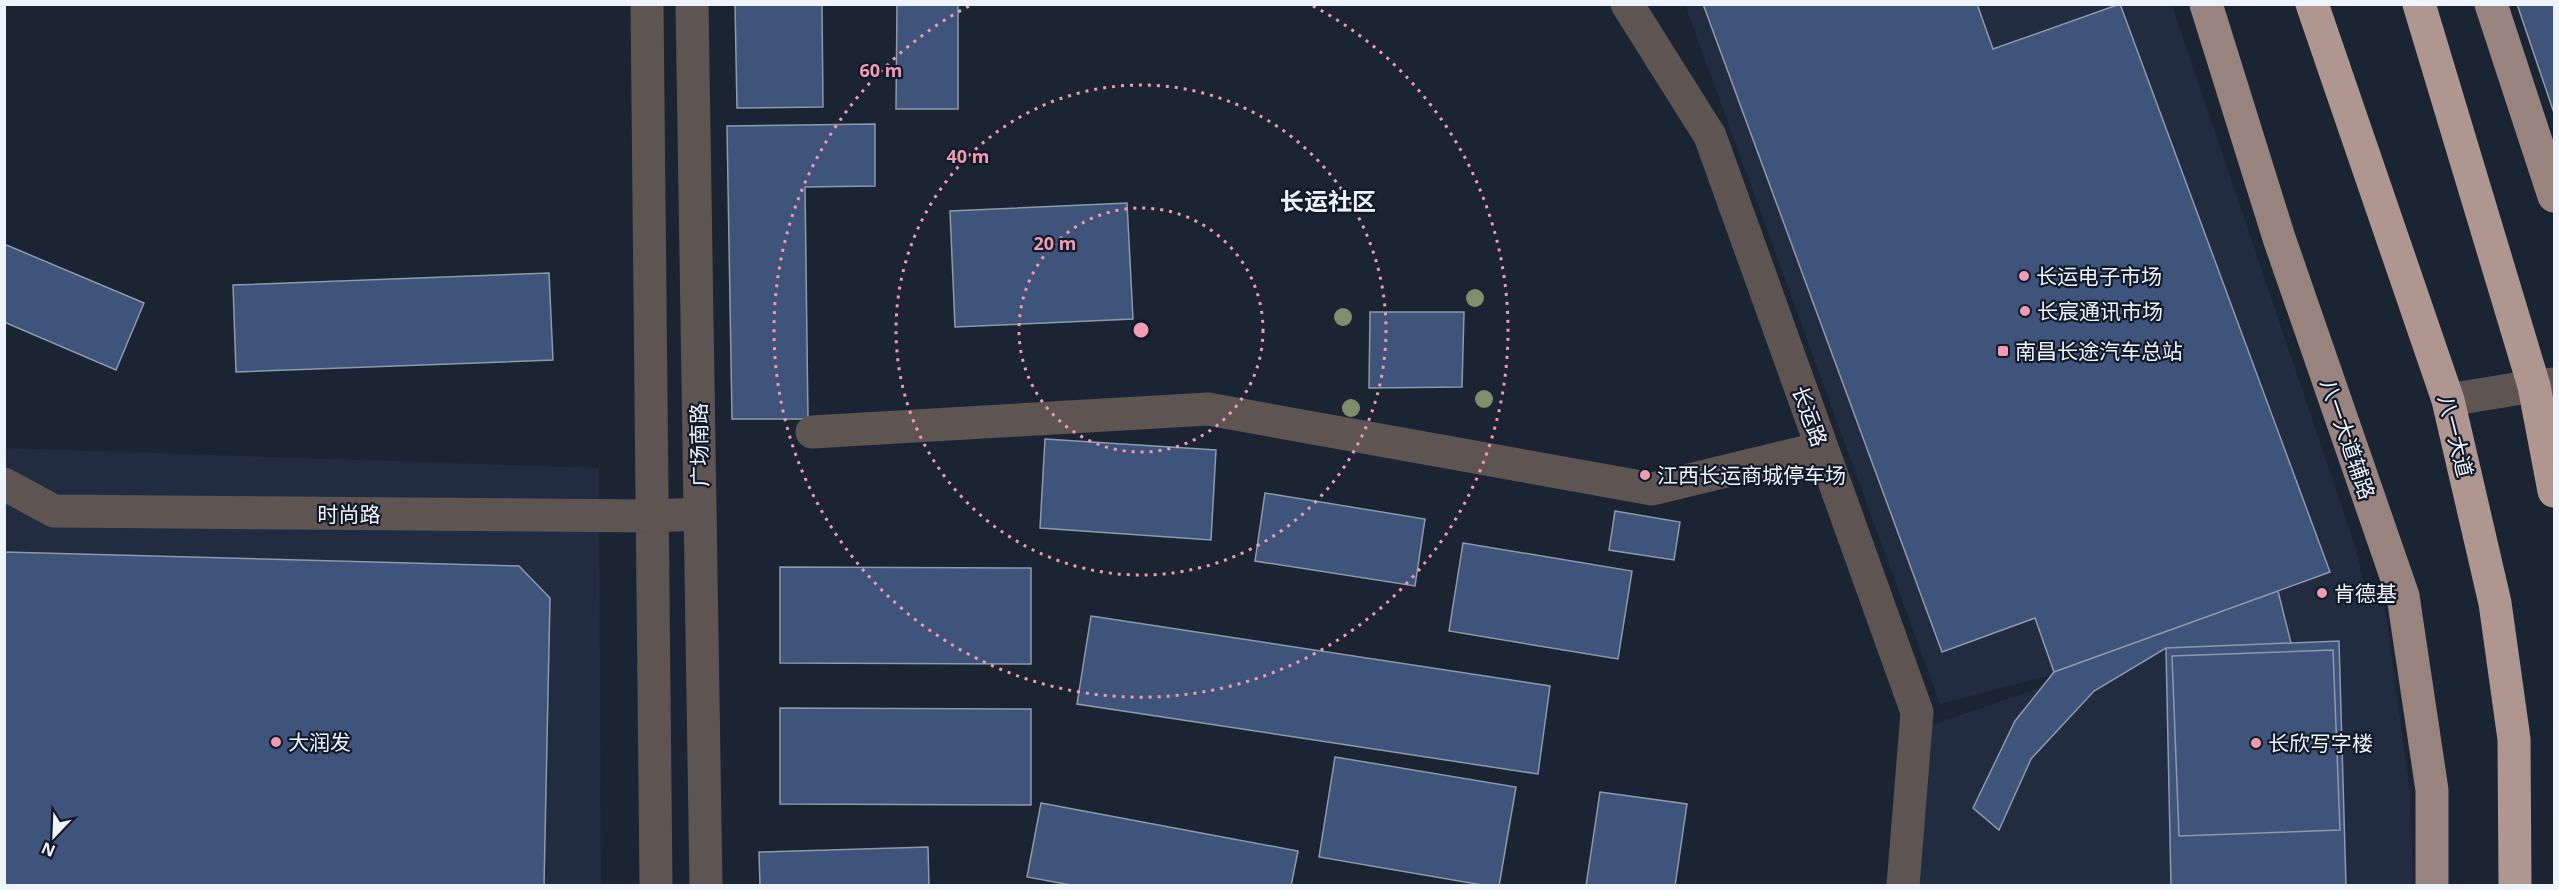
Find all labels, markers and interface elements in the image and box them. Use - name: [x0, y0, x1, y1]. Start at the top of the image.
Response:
- text: 60 m: [860, 58, 902, 82]
- text: 40 m: [947, 144, 989, 168]
- district label: 长运社区: [1280, 184, 1376, 217]
- text: 20 m: [1034, 231, 1076, 255]
- place label: 长运电子市场: [2036, 262, 2162, 290]
- marker: 长运电子市场: [2017, 269, 2031, 283]
- place label: 长宸通讯市场: [2037, 297, 2163, 325]
- marker: 长宸通讯市场: [2018, 304, 2032, 318]
- centre of rings: [1131, 320, 1151, 340]
- place label: 南昌长途汽车总站: [2015, 337, 2183, 365]
- marker: 南昌长途汽车总站: [1996, 344, 2010, 358]
- street label: 八一大道辅路: [2314, 375, 2382, 503]
- street label: 长运路: [1786, 382, 1834, 450]
- street label: 八一大道: [2432, 392, 2480, 480]
- street label: 广场南路: [684, 403, 714, 487]
- place label: 江西长运商城停车场: [1657, 461, 1846, 489]
- marker: 江西长运商城停车场: [1638, 468, 1652, 482]
- street label: 时尚路: [318, 500, 381, 528]
- place label: 肯德基: [2334, 579, 2397, 607]
- marker: 肯德基: [2315, 586, 2329, 600]
- place label: 大润发: [288, 728, 351, 756]
- place label: 长欣写字楼: [2268, 729, 2373, 757]
- marker: 大润发: [269, 735, 283, 749]
- marker: 长欣写字楼: [2249, 736, 2263, 750]
- north arrow: [24, 806, 84, 866]
- text: N: [38, 837, 58, 862]

